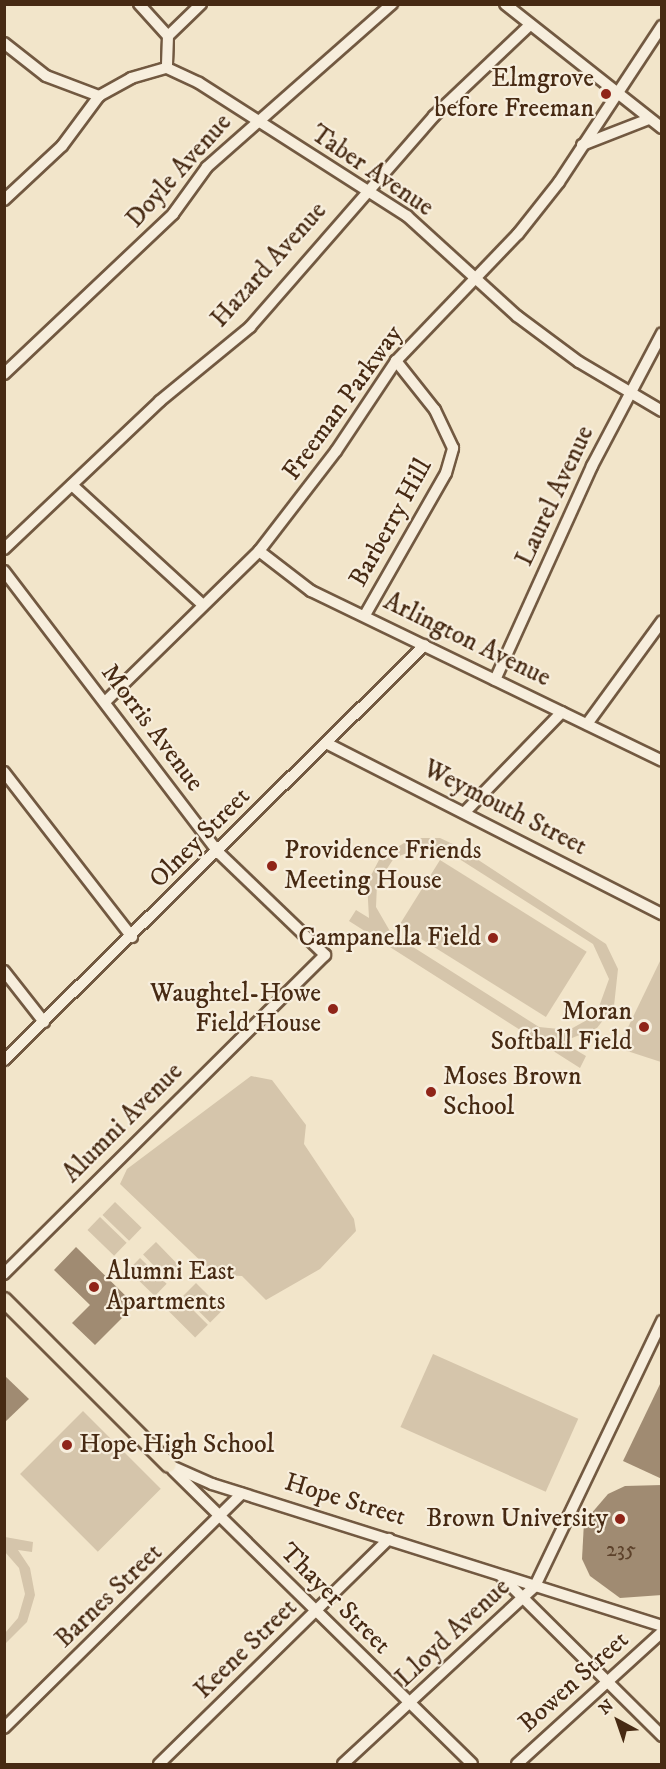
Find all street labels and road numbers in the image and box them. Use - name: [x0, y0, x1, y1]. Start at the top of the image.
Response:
- street label: Doyle Avenue: [120, 107, 238, 235]
- street label: Taber Avenue: [305, 118, 439, 224]
- street label: Hazard Avenue: [204, 196, 334, 334]
- street label: Freeman Parkway: [276, 319, 410, 487]
- street label: Laurel Avenue: [509, 421, 601, 571]
- street label: Barberry Hill: [343, 454, 439, 592]
- street label: Arlington Avenue: [378, 586, 556, 694]
- street label: Morris Avenue: [94, 658, 210, 798]
- street label: Weymouth Street: [418, 753, 592, 863]
- street label: Olney Street: [143, 781, 257, 895]
- street label: Alumni Avenue: [56, 1056, 190, 1190]
- street label: Hope Street: [281, 1467, 409, 1533]
- street label: Barnes Street: [49, 1537, 169, 1655]
- street label: Thayer Street: [273, 1537, 397, 1661]
- street label: Lloyd Avenue: [389, 1572, 517, 1694]
- street label: Keene Street: [188, 1592, 304, 1706]
- street label: Bowen Street: [513, 1625, 635, 1739]

